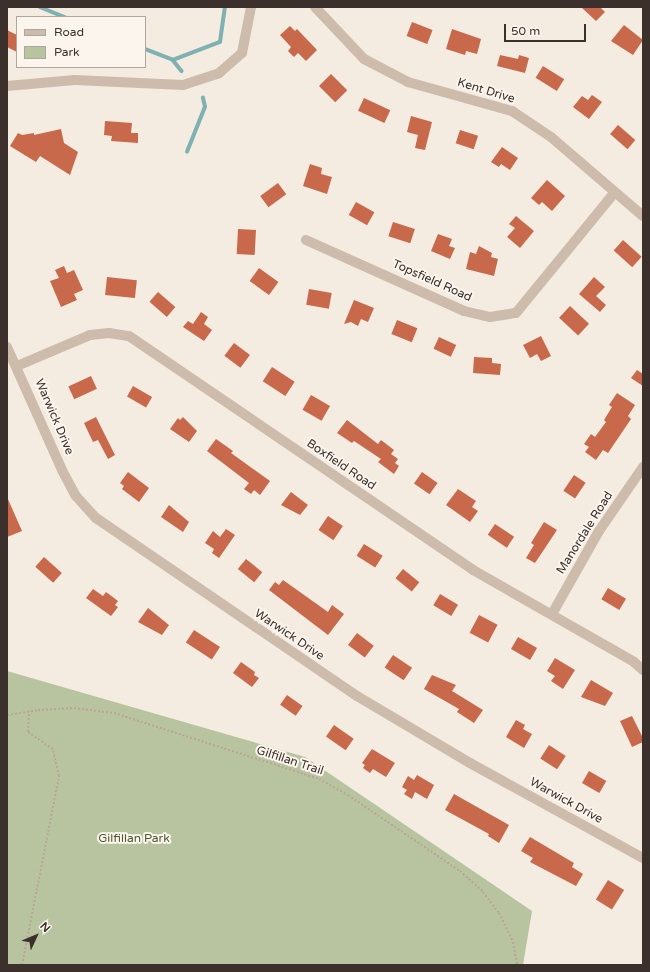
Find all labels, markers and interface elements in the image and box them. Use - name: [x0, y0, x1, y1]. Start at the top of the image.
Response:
- legend: [16, 16, 146, 68]
- scale bar: [506, 16, 588, 42]
- text: 50 m: [511, 24, 540, 38]
- text: Road: [54, 25, 84, 39]
- text: Park: [54, 45, 80, 59]
- street label: Kent Drive: [456, 75, 516, 107]
- street label: Topsfield Road: [390, 257, 474, 305]
- street label: Warwick Drive: [32, 377, 76, 457]
- street label: Boxfield Road: [304, 437, 378, 493]
- street label: Manordale Road: [554, 489, 616, 577]
- street label: Warwick Drive: [251, 606, 327, 664]
- street label: Gilfillan Trail: [255, 743, 325, 779]
- street label: Warwick Drive: [527, 775, 605, 827]
- park label: Gilfillan Park: [98, 832, 170, 846]
- north arrow: [16, 916, 56, 956]
- text: N: [37, 920, 53, 935]

